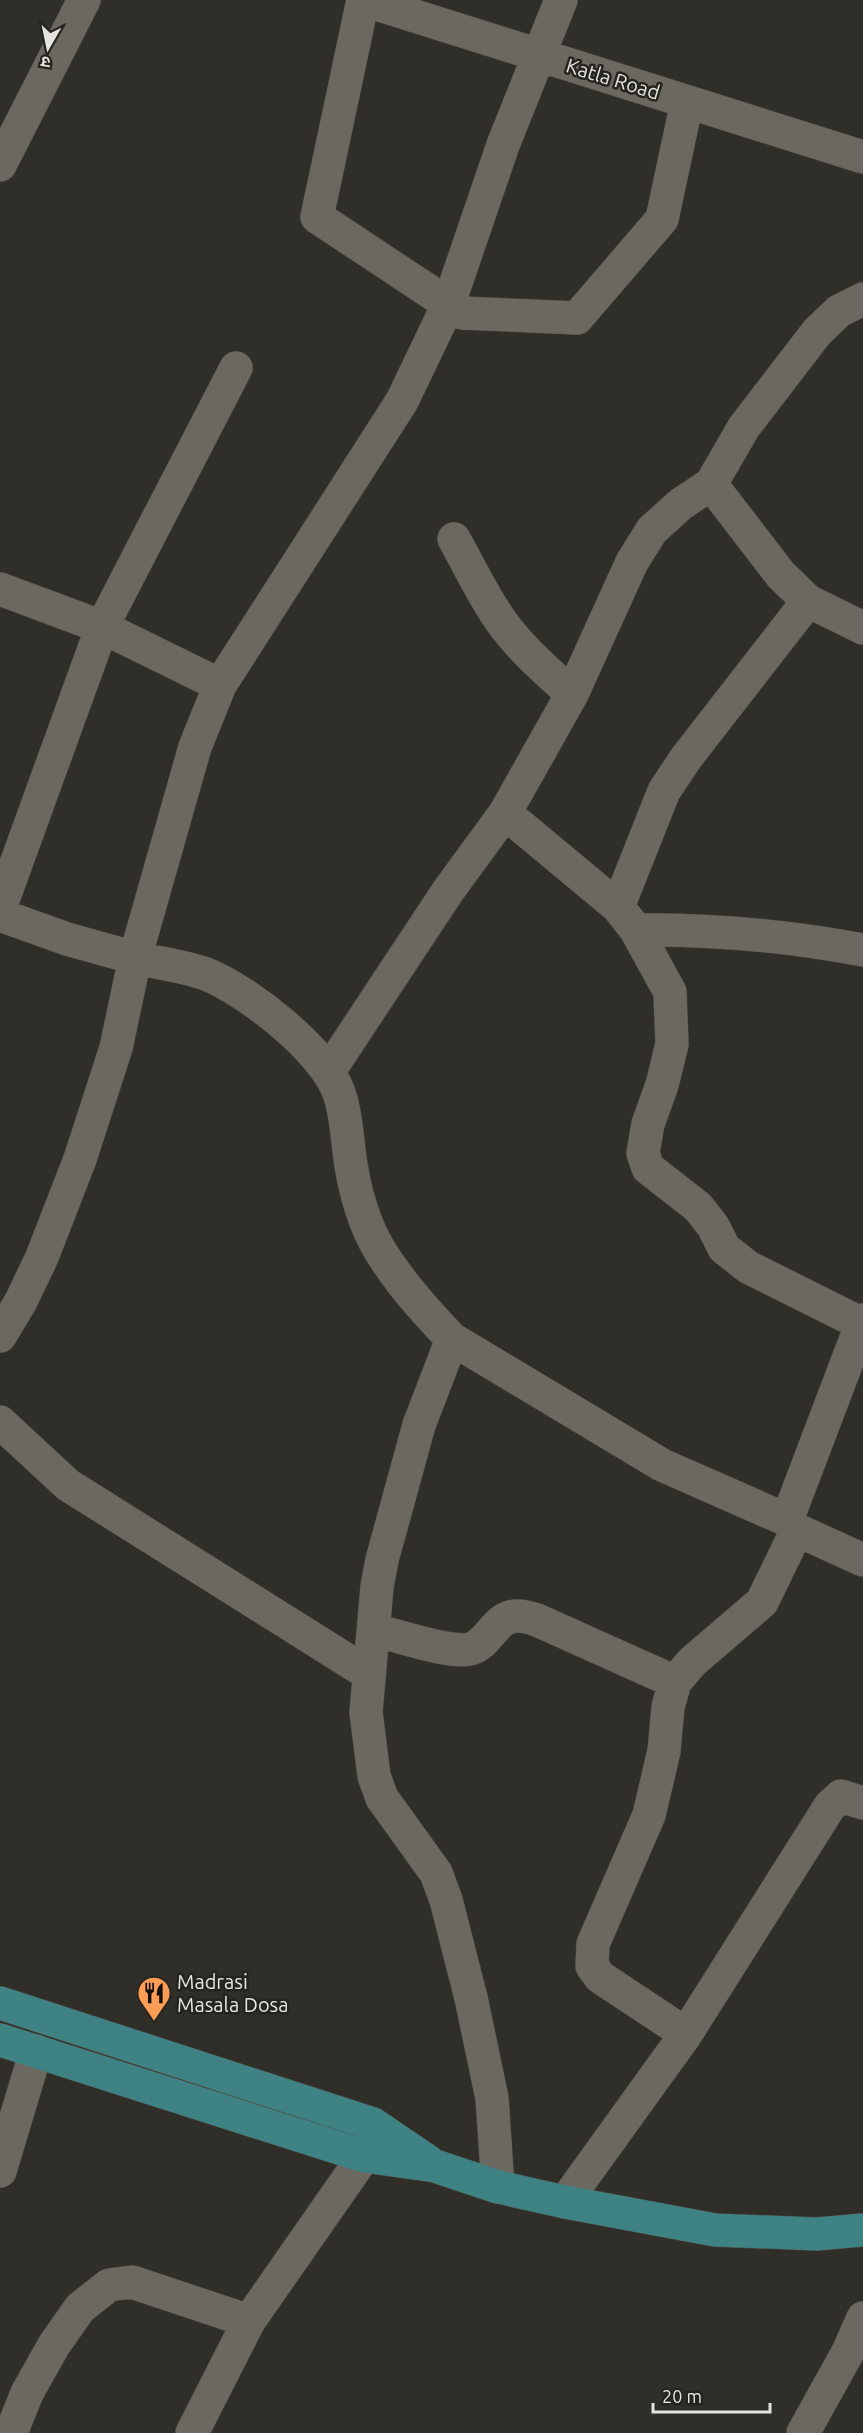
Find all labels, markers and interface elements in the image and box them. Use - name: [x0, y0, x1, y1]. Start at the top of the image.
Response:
- north arrow: [18, 18, 78, 78]
- text: उ: [39, 53, 52, 72]
- street label: Katla Road: [564, 53, 663, 104]
- place label: Madrasi Masala Dosa: [177, 1970, 289, 2016]
- restaurant icon: Madrasi Masala Dosa: [136, 1975, 172, 2022]
- scale bar: [653, 2376, 770, 2414]
- text: 20 m: [662, 2386, 702, 2406]

